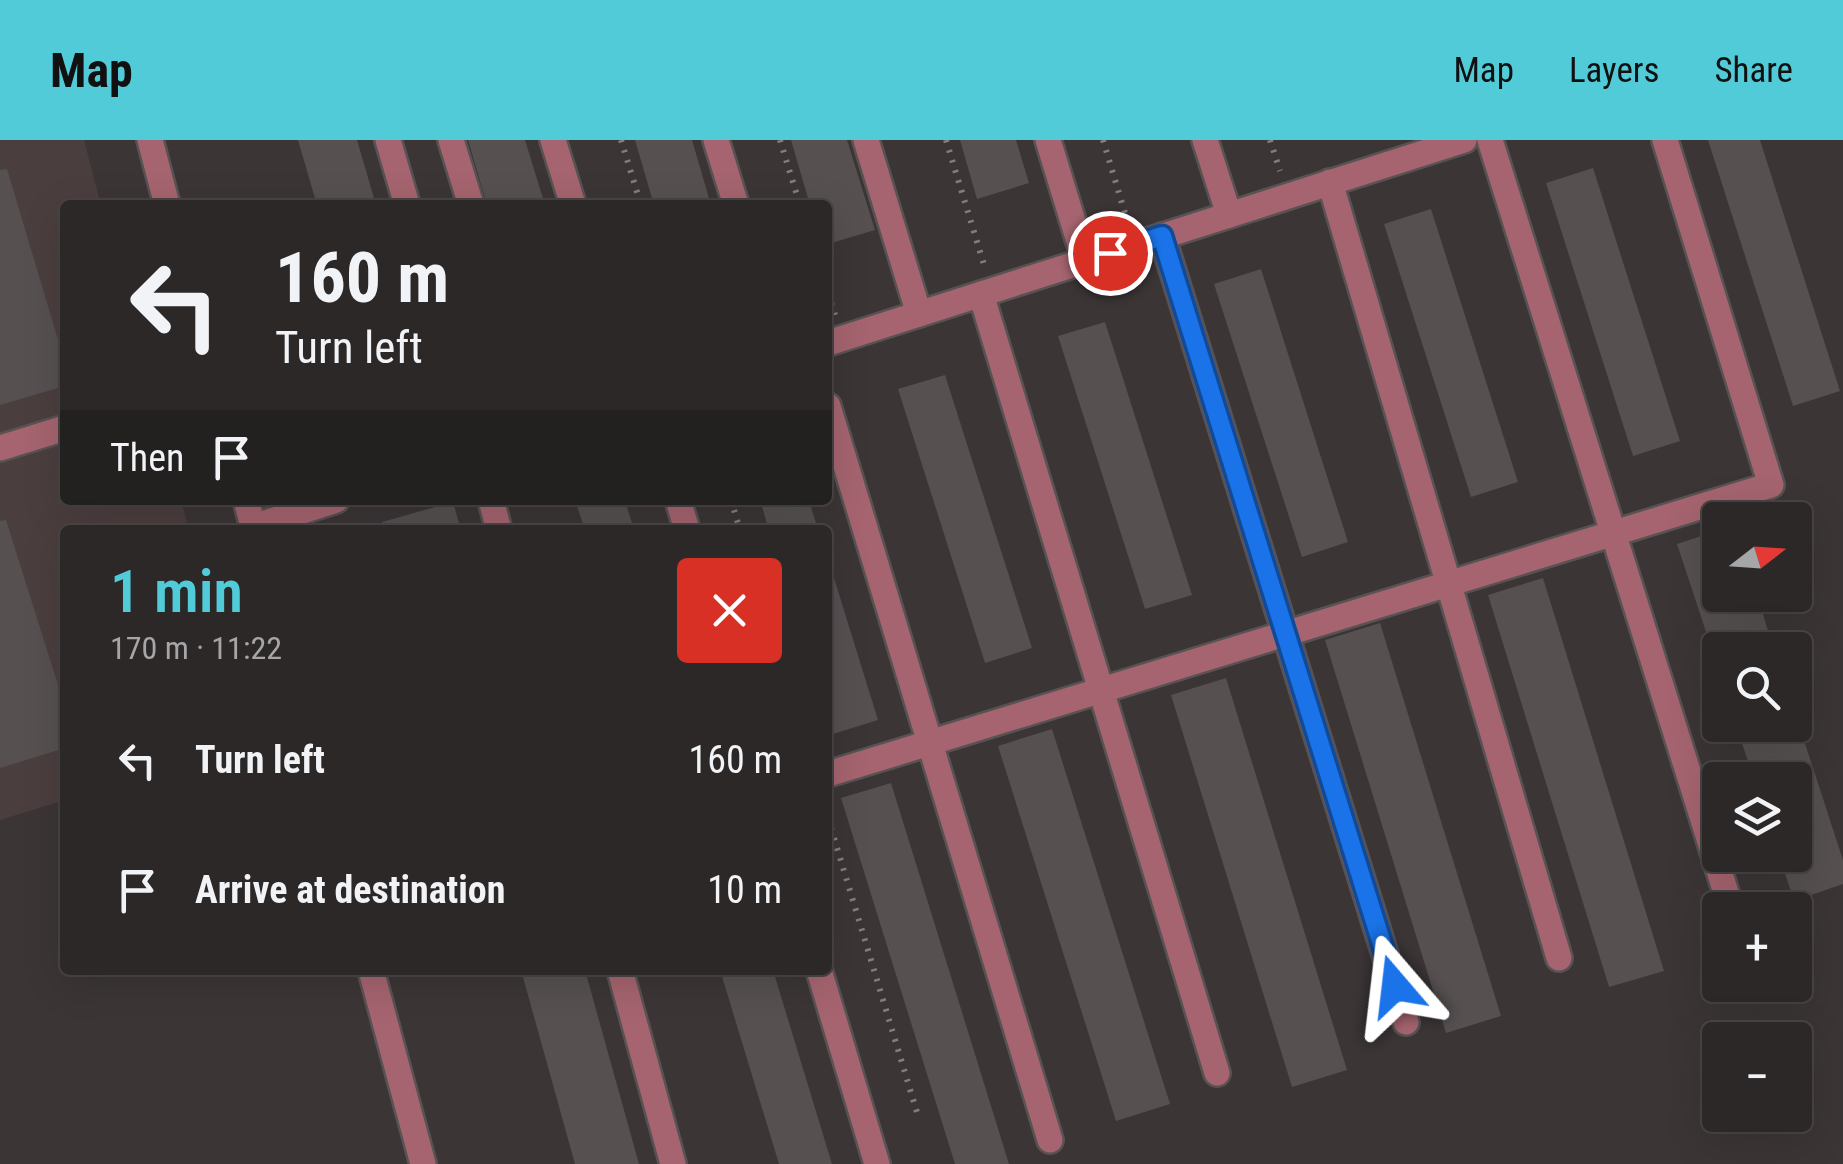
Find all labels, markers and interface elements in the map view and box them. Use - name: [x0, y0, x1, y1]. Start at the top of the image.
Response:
- text: Map: [50, 42, 133, 99]
- text: Map: [1453, 50, 1514, 91]
- text: Layers: [1569, 50, 1659, 91]
- text: Share: [1714, 50, 1793, 91]
- pin: [1068, 211, 1153, 296]
- icon: arrive: [1083, 226, 1138, 281]
- text: 160 m: [275, 237, 449, 319]
- icon: left: [110, 240, 240, 370]
- text: Turn left: [275, 321, 423, 374]
- icon: arrive: [204, 430, 259, 485]
- text: Then: [110, 436, 184, 480]
- north arrow: [1702, 502, 1812, 612]
- map controls: [1702, 502, 1812, 1132]
- text: 1 min: [110, 556, 243, 627]
- button: close: [677, 558, 782, 663]
- text: 170 m · 11:22: [110, 629, 282, 667]
- button: search: [1702, 632, 1812, 742]
- icon: left: [110, 733, 165, 788]
- text: Turn left: [195, 738, 325, 782]
- text: 160 m: [688, 738, 782, 782]
- button: layers: [1702, 762, 1812, 872]
- icon: arrive: [110, 863, 165, 918]
- text: Arrive at destination: [195, 868, 505, 912]
- text: 10 m: [707, 868, 782, 912]
- button: +: [1702, 892, 1812, 1002]
- position arrow: [1343, 934, 1447, 1038]
- button: −: [1702, 1022, 1812, 1132]

